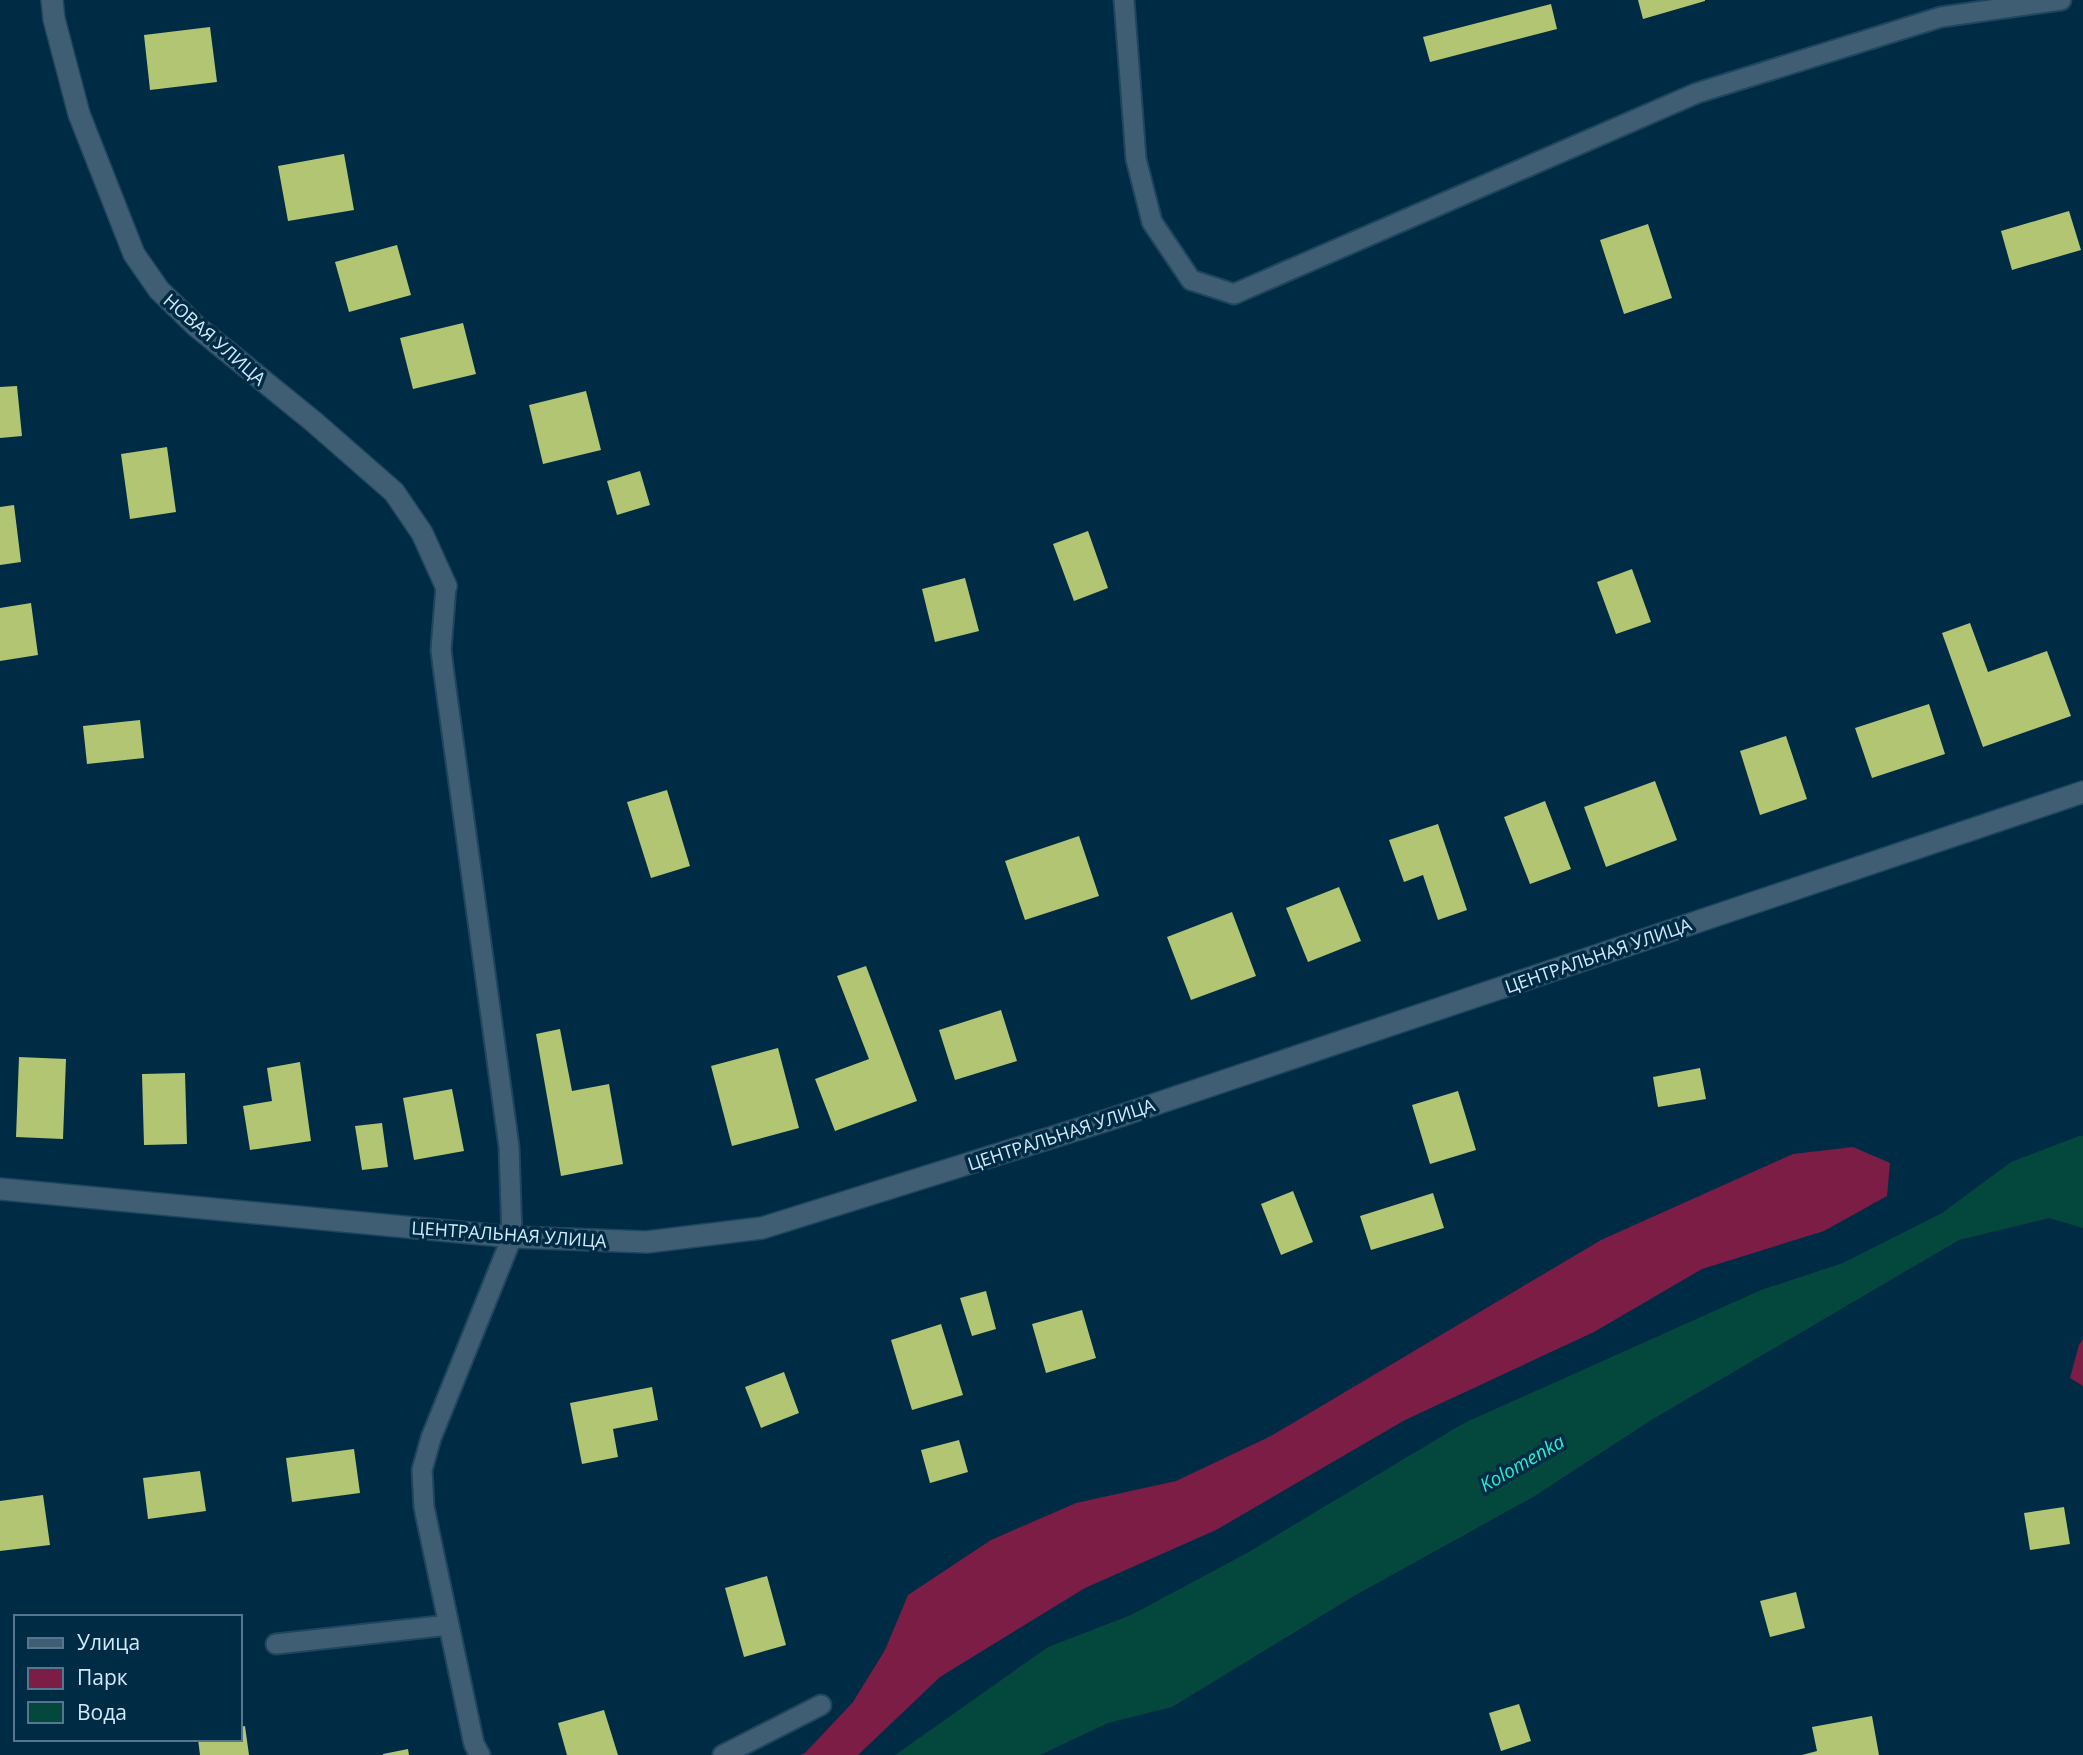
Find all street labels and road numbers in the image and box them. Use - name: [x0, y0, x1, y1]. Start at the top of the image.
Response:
- street label: НОВАЯ УЛИЦА: [159, 288, 272, 391]
- street label: ЦЕНТРАЛЬНАЯ УЛИЦА: [1502, 912, 1695, 998]
- street label: ЦЕНТРАЛЬНАЯ УЛИЦА: [964, 1092, 1158, 1176]
- street label: ЦЕНТРАЛЬНАЯ УЛИЦА: [411, 1215, 608, 1253]

